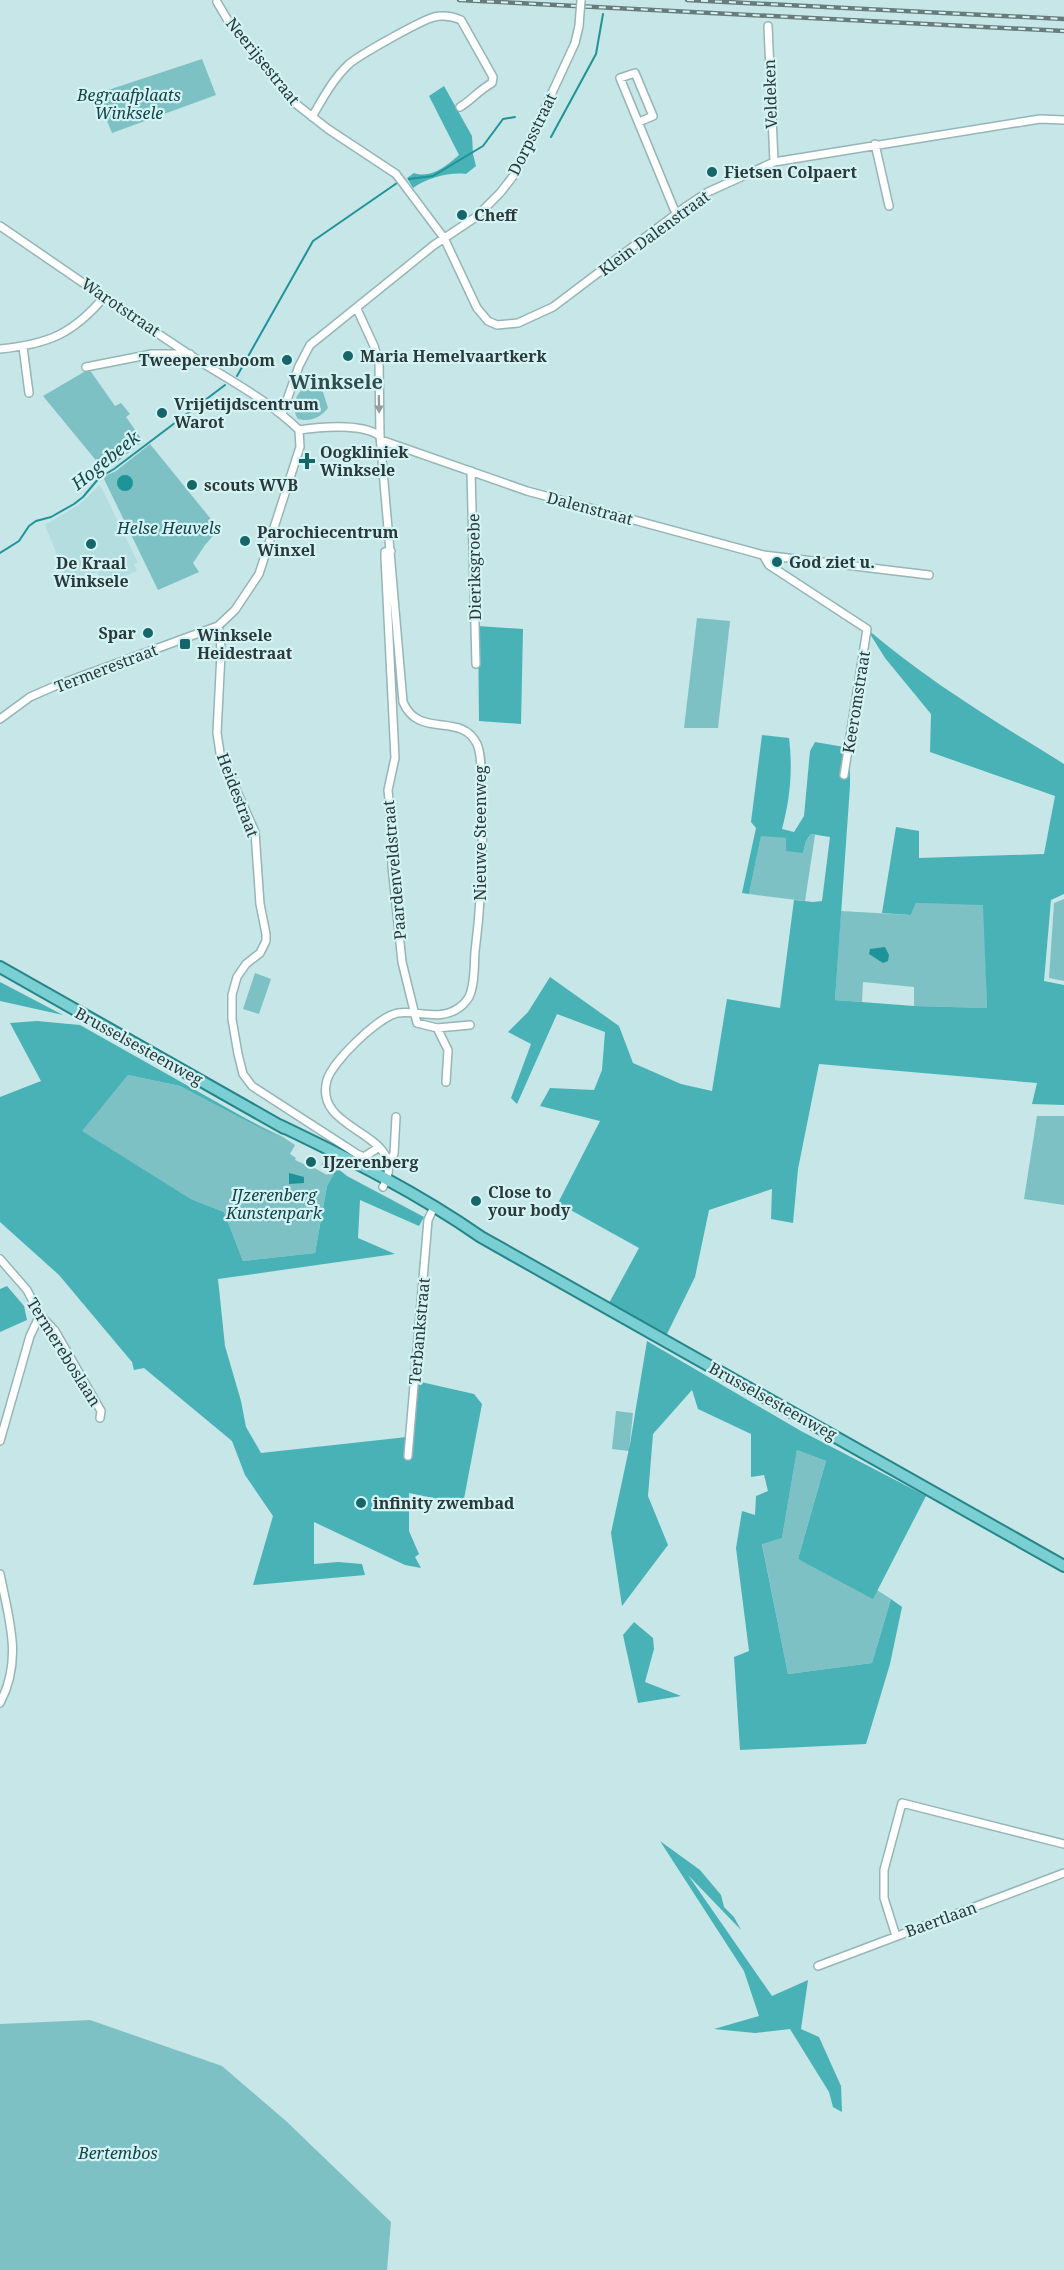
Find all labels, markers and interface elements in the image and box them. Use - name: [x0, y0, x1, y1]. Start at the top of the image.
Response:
- street label: Neerijsestraat: [221, 13, 305, 109]
- street label: Veldeken: [758, 59, 782, 129]
- park label: Begraafplaats Winksele: [76, 84, 181, 124]
- street label: Dorpsstraat: [503, 89, 562, 179]
- place label: Fietsen Colpaert: [724, 161, 857, 183]
- marker: Fietsen Colpaert: [705, 165, 719, 179]
- street label: Klein Dalenstraat: [594, 185, 714, 281]
- place label: Cheff: [474, 204, 519, 226]
- marker: Cheff: [455, 208, 469, 222]
- street label: Warotstraat: [77, 273, 165, 342]
- place label: Maria Hemelvaartkerk: [360, 345, 548, 367]
- place label: Tweeperenboom: [139, 349, 275, 371]
- marker: Maria Hemelvaartkerk: [341, 349, 355, 363]
- marker: Tweeperenboom: [280, 353, 294, 367]
- district label: Winksele: [289, 368, 383, 395]
- place label: Vrijetijdscentrum Warot: [174, 393, 319, 433]
- one-way arrow: [374, 395, 384, 414]
- marker: Vrijetijdscentrum Warot: [155, 406, 169, 420]
- water label: Hogebeek: [65, 425, 145, 496]
- place label: Oogkliniek Winksele: [320, 441, 409, 481]
- marker: Oogkliniek Winksele: [298, 452, 316, 470]
- place label: scouts WVB: [204, 474, 298, 496]
- marker: scouts WVB: [185, 478, 199, 492]
- street label: Dalenstraat: [545, 486, 636, 530]
- street label: Dieriksgroebe: [462, 513, 486, 621]
- park label: Helse Heuvels: [116, 517, 221, 539]
- place label: Parochiecentrum Winxel: [257, 521, 399, 561]
- marker: Parochiecentrum Winxel: [238, 534, 252, 548]
- marker: De Kraal Winksele: [84, 537, 98, 551]
- place label: God ziet u.: [789, 551, 875, 573]
- place label: De Kraal Winksele: [53, 552, 129, 592]
- marker: God ziet u.: [770, 555, 784, 569]
- place label: Spar: [98, 622, 137, 644]
- place label: Winksele Heidestraat: [197, 624, 293, 664]
- marker: Spar: [141, 626, 155, 640]
- marker: Winksele Heidestraat: [178, 637, 192, 651]
- street label: Termerestraat: [51, 638, 161, 698]
- street label: Keeromstraat: [837, 649, 875, 755]
- street label: Heidestraat: [212, 750, 264, 841]
- street label: Nieuwe Steenweg: [469, 765, 491, 901]
- street label: Paardenveldstraat: [377, 799, 411, 941]
- street label: Brusselsesteenweg: [71, 1002, 207, 1091]
- place label: IJzerenberg: [323, 1151, 418, 1173]
- marker: IJzerenberg: [304, 1155, 318, 1169]
- place label: Close to your body: [488, 1181, 571, 1221]
- park label: IJzerenberg Kunstenpark: [225, 1184, 323, 1224]
- marker: Close to your body: [469, 1194, 483, 1208]
- street label: Terbankstraat: [403, 1276, 435, 1385]
- street label: Termereboslaan: [22, 1293, 106, 1411]
- street label: Brusselsesteenweg: [705, 1357, 841, 1446]
- place label: infinity zwembad: [373, 1492, 515, 1514]
- marker: infinity zwembad: [354, 1496, 368, 1510]
- street label: Baertlaan: [902, 1896, 980, 1942]
- park label: Bertembos: [77, 2142, 158, 2164]

